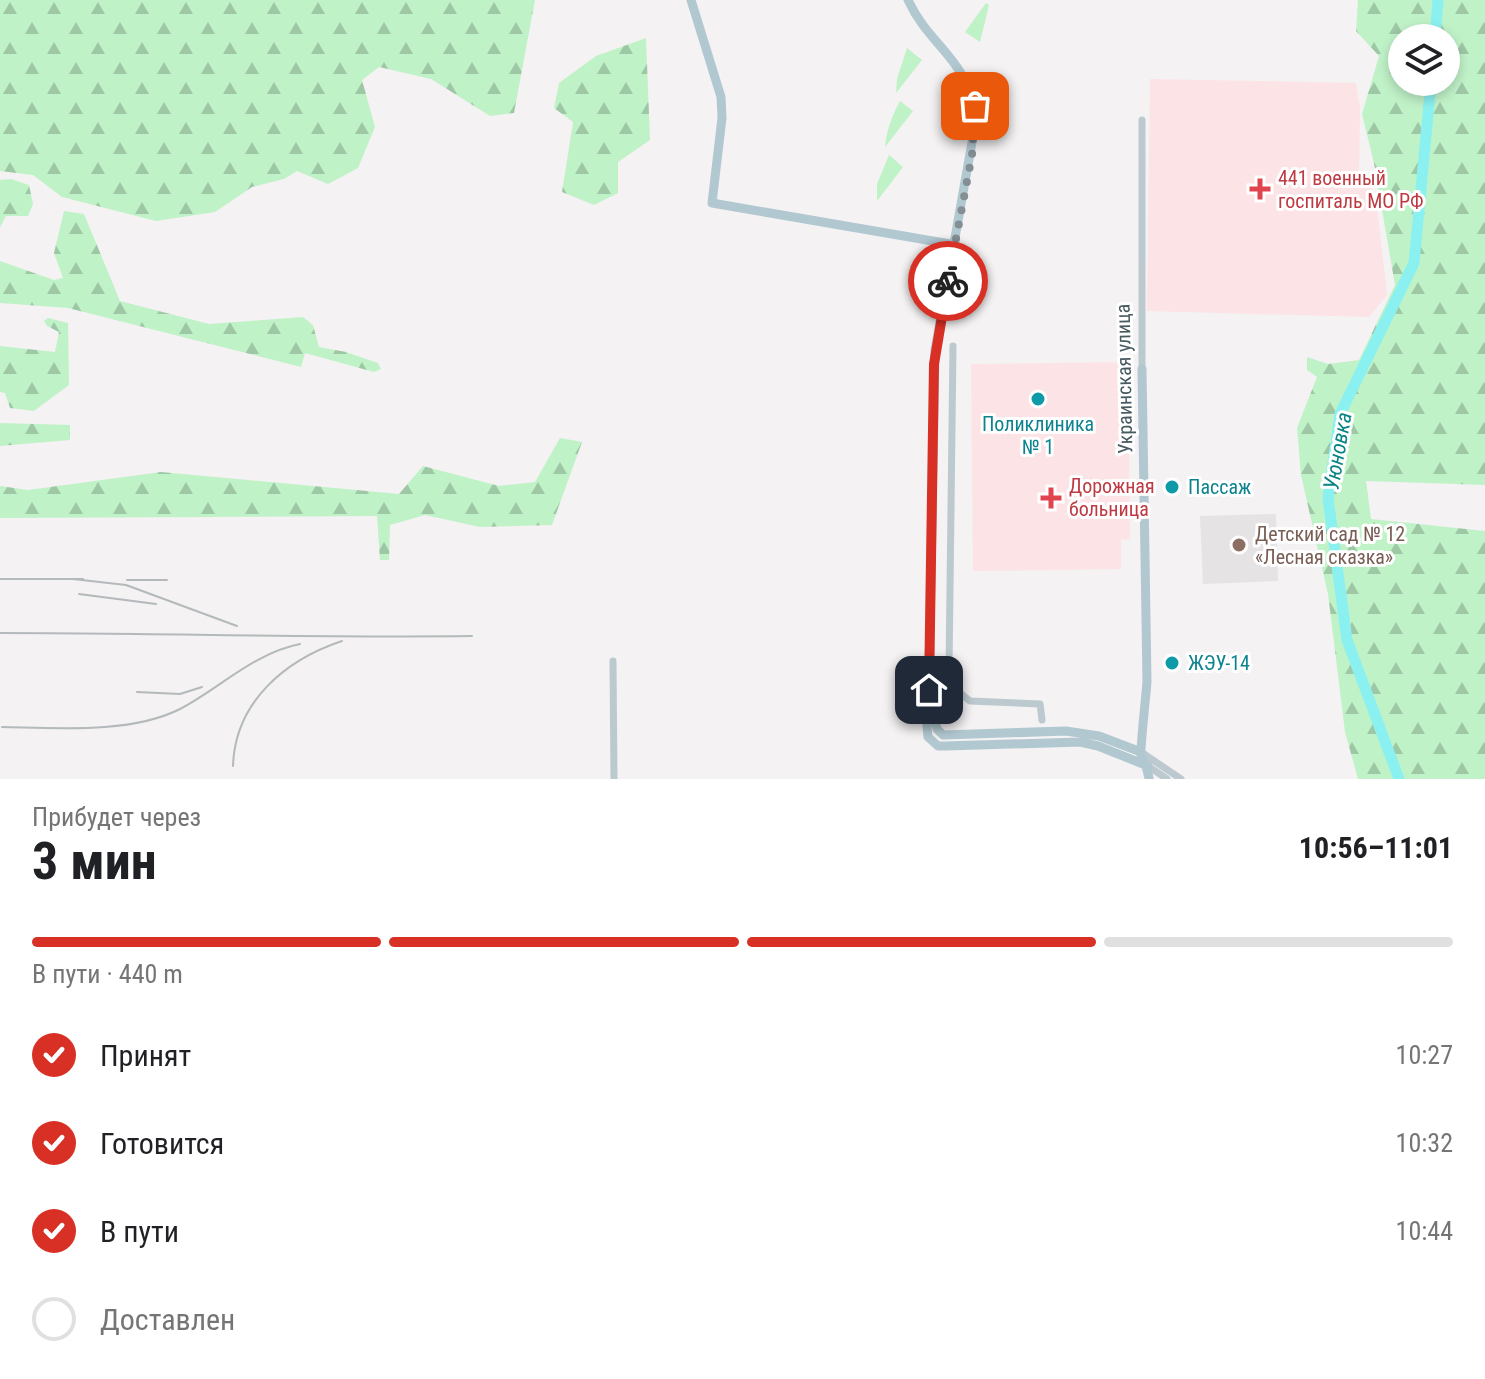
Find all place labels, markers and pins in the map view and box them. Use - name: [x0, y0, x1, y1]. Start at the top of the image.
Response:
- pin: [941, 72, 1009, 140]
- place label: 441 военный госпиталь МО РФ: [1278, 166, 1424, 213]
- marker: 441 военный госпиталь МО РФ: [1249, 178, 1271, 200]
- marker: Поликлиника № 1: [1029, 390, 1047, 408]
- place label: Поликлиника № 1: [982, 412, 1094, 459]
- place label: Дорожная больница: [1069, 474, 1155, 521]
- place label: Пассаж: [1188, 475, 1251, 499]
- marker: Пассаж: [1163, 478, 1181, 496]
- marker: Дорожная больница: [1040, 487, 1062, 509]
- place label: Детский сад № 12 «Лесная сказка»: [1255, 522, 1405, 569]
- marker: Детский сад № 12 «Лесная сказка»: [1230, 536, 1248, 554]
- place label: ЖЭУ-14: [1188, 651, 1250, 675]
- marker: ЖЭУ-14: [1163, 654, 1181, 672]
- pin: [895, 656, 963, 724]

